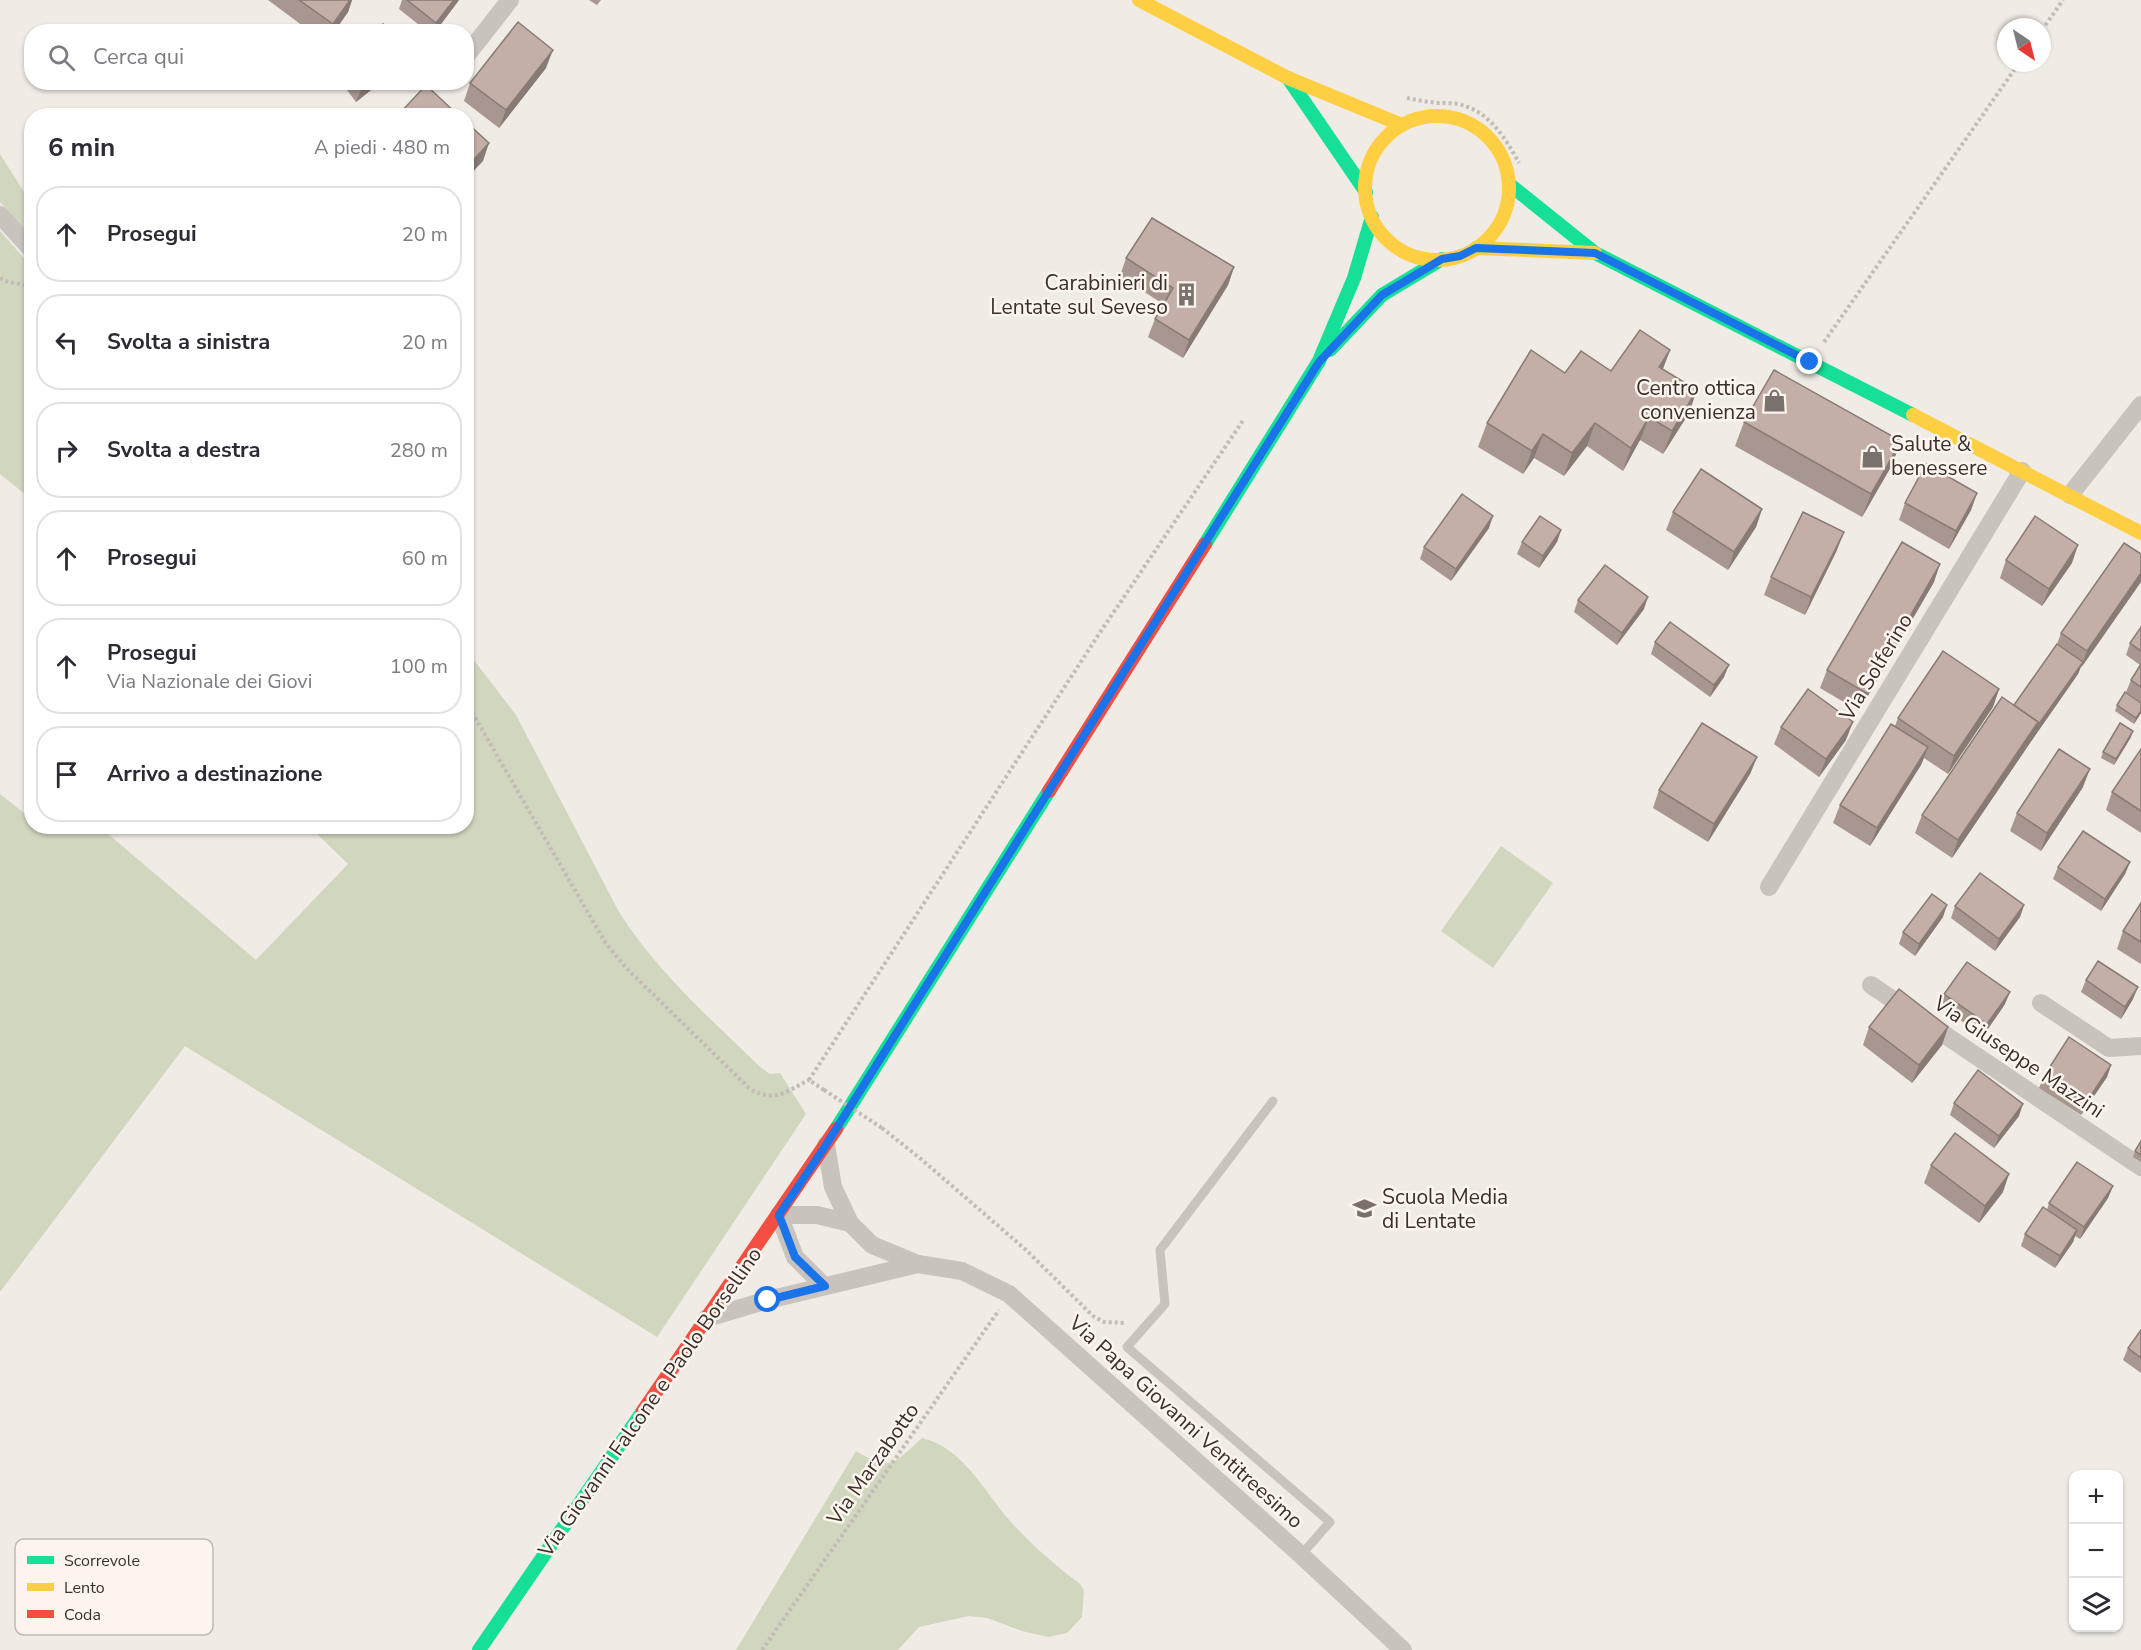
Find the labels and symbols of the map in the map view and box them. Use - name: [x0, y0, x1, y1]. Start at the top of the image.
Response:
- north arrow: [1997, 18, 2051, 72]
- place label: Carabinieri di Lentate sul Seveso: [990, 269, 1168, 321]
- building icon: Carabinieri di Lentate sul Seveso: [1173, 282, 1199, 308]
- route end: [1796, 348, 1822, 374]
- place label: Centro ottica convenienza: [1636, 374, 1756, 426]
- shop icon: Centro ottica convenienza: [1761, 387, 1787, 413]
- place label: Salute & benessere: [1891, 430, 1987, 482]
- shop icon: Salute & benessere: [1860, 443, 1886, 469]
- street label: Via Solferino: [1832, 608, 1919, 727]
- street label: Via Giuseppe Mazzini: [1927, 989, 2110, 1125]
- place label: Scuola Media di Lentate: [1382, 1183, 1508, 1235]
- school or university icon: Scuola Media di Lentate: [1351, 1196, 1377, 1222]
- street label: Via Giovanni Falcone e Paolo Borsellino: [531, 1242, 768, 1563]
- route start: [754, 1286, 780, 1312]
- street label: Via Papa Giovanni Ventitreesimo: [1062, 1308, 1309, 1535]
- street label: Via Marzabotto: [820, 1397, 926, 1531]
- legend: [15, 1539, 213, 1635]
- text: Scorrevole: [64, 1550, 140, 1572]
- text: Lento: [64, 1577, 105, 1599]
- text: Coda: [64, 1604, 101, 1626]

